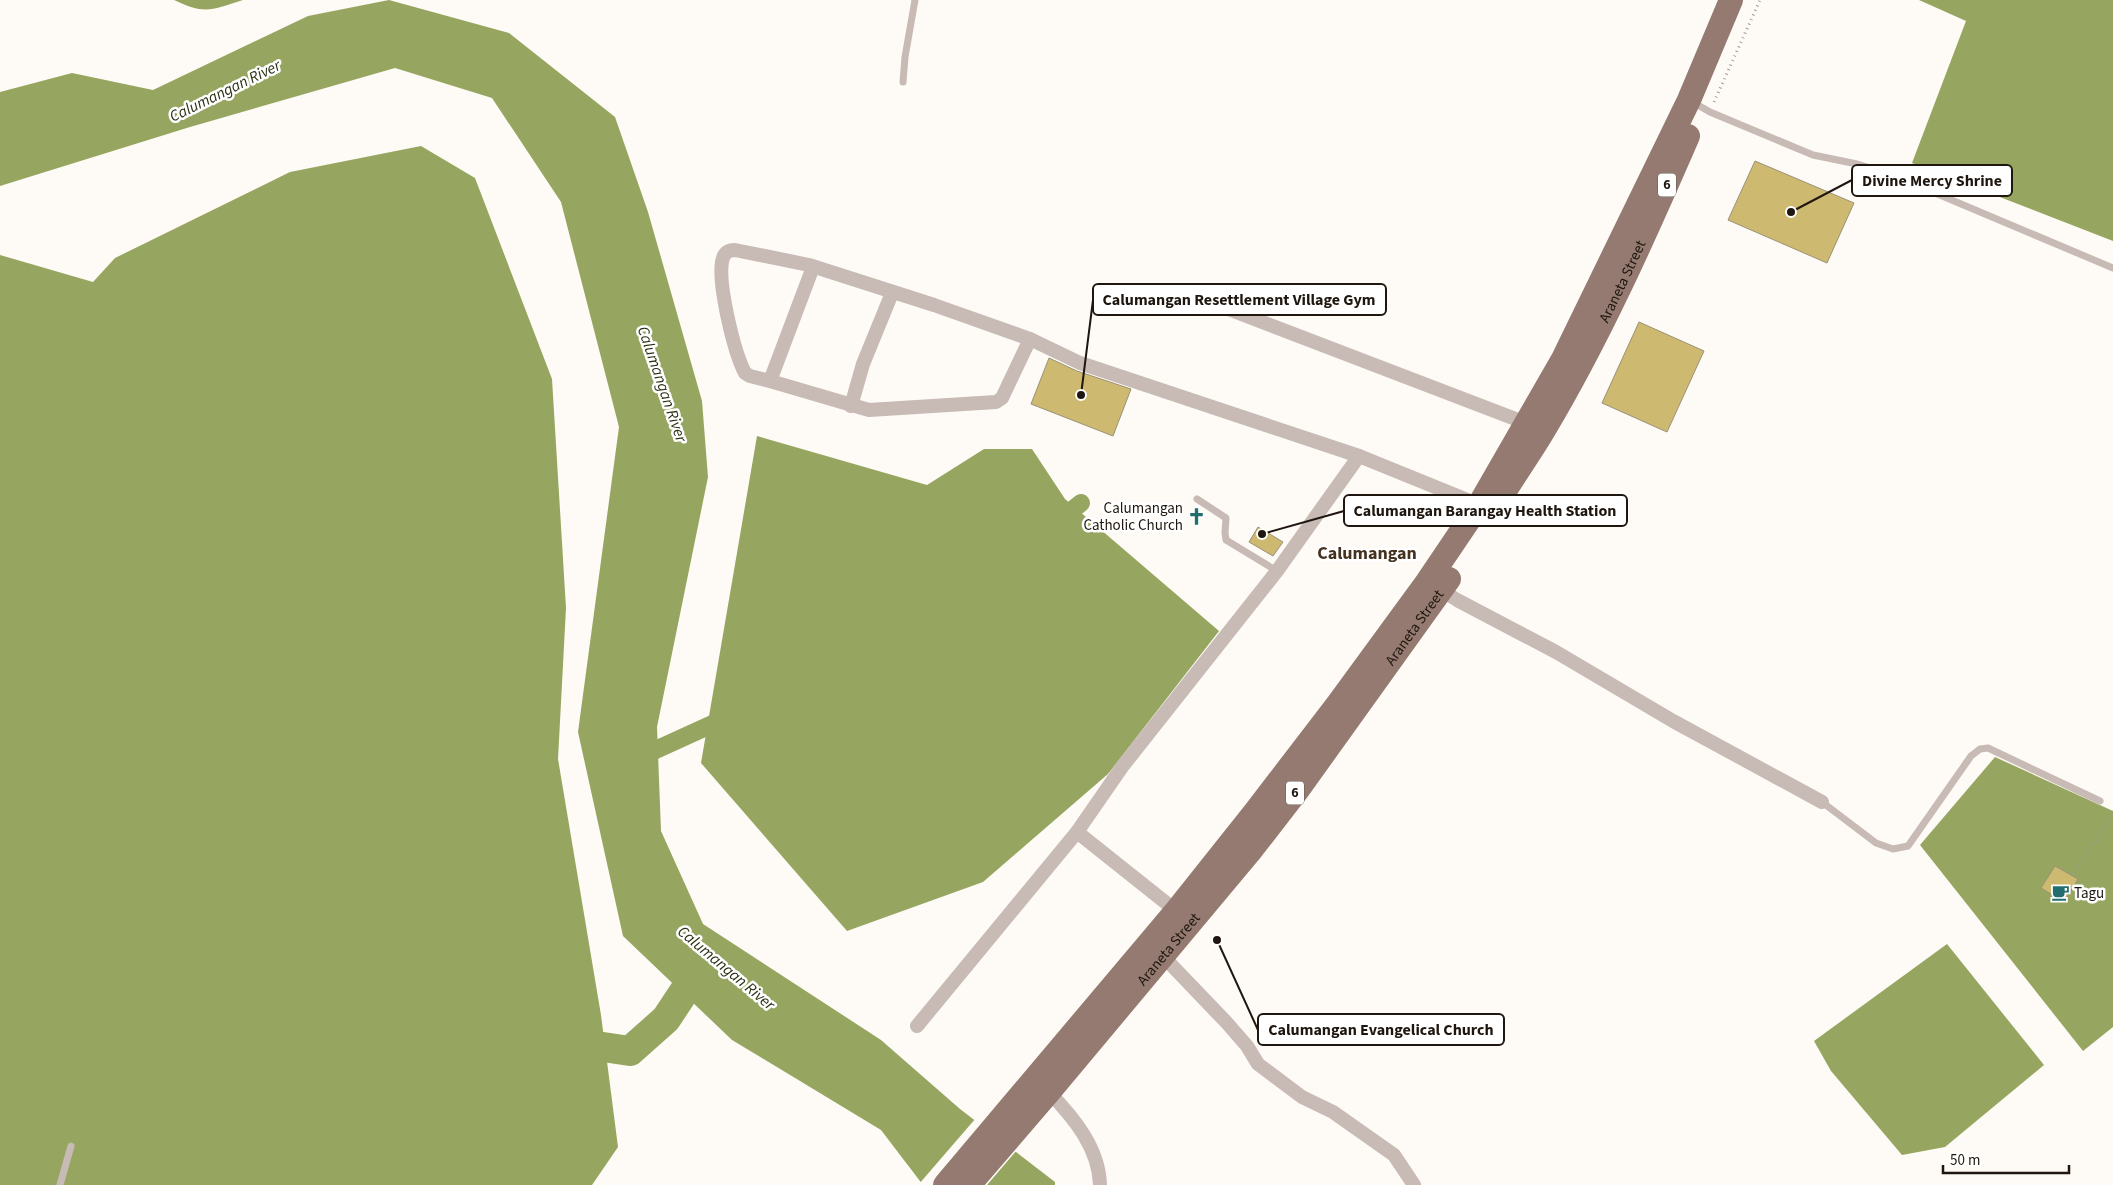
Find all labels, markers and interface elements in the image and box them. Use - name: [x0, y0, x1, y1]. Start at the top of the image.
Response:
- water label: Calumangan River: [166, 54, 286, 127]
- callout: Divine Mercy Shrine: [1852, 165, 2012, 196]
- text: Divine Mercy Shrine: [1862, 170, 2002, 192]
- road number: 6: [1658, 174, 1676, 196]
- street label: Araneta Street: [1594, 237, 1651, 326]
- callout: Calumangan Resettlement Village Gym: [1093, 284, 1386, 315]
- text: Calumangan Resettlement Village Gym: [1102, 289, 1376, 311]
- water label: Calumangan River: [632, 323, 693, 446]
- callout: Calumangan Barangay Health Station: [1344, 495, 1627, 526]
- place label: Calumangan Catholic Church: [1083, 498, 1183, 536]
- text: Calumangan Barangay Health Station: [1354, 500, 1616, 522]
- church icon: Calumangan Catholic Church: [1187, 507, 1207, 527]
- district label: Calumangan: [1317, 541, 1417, 566]
- street label: Araneta Street: [1380, 585, 1449, 670]
- road number: 6: [1286, 781, 1304, 804]
- cafe icon: Tagu: [2050, 883, 2070, 903]
- place label: Tagu: [2074, 883, 2104, 904]
- street label: Araneta Street: [1132, 908, 1205, 990]
- water label: Calumangan River: [673, 921, 781, 1016]
- callout: Calumangan Evangelical Church: [1258, 1014, 1504, 1045]
- text: Calumangan Evangelical Church: [1268, 1019, 1494, 1041]
- scale bar: [1943, 1142, 2069, 1174]
- text: 50 m: [1950, 1150, 1980, 1171]

